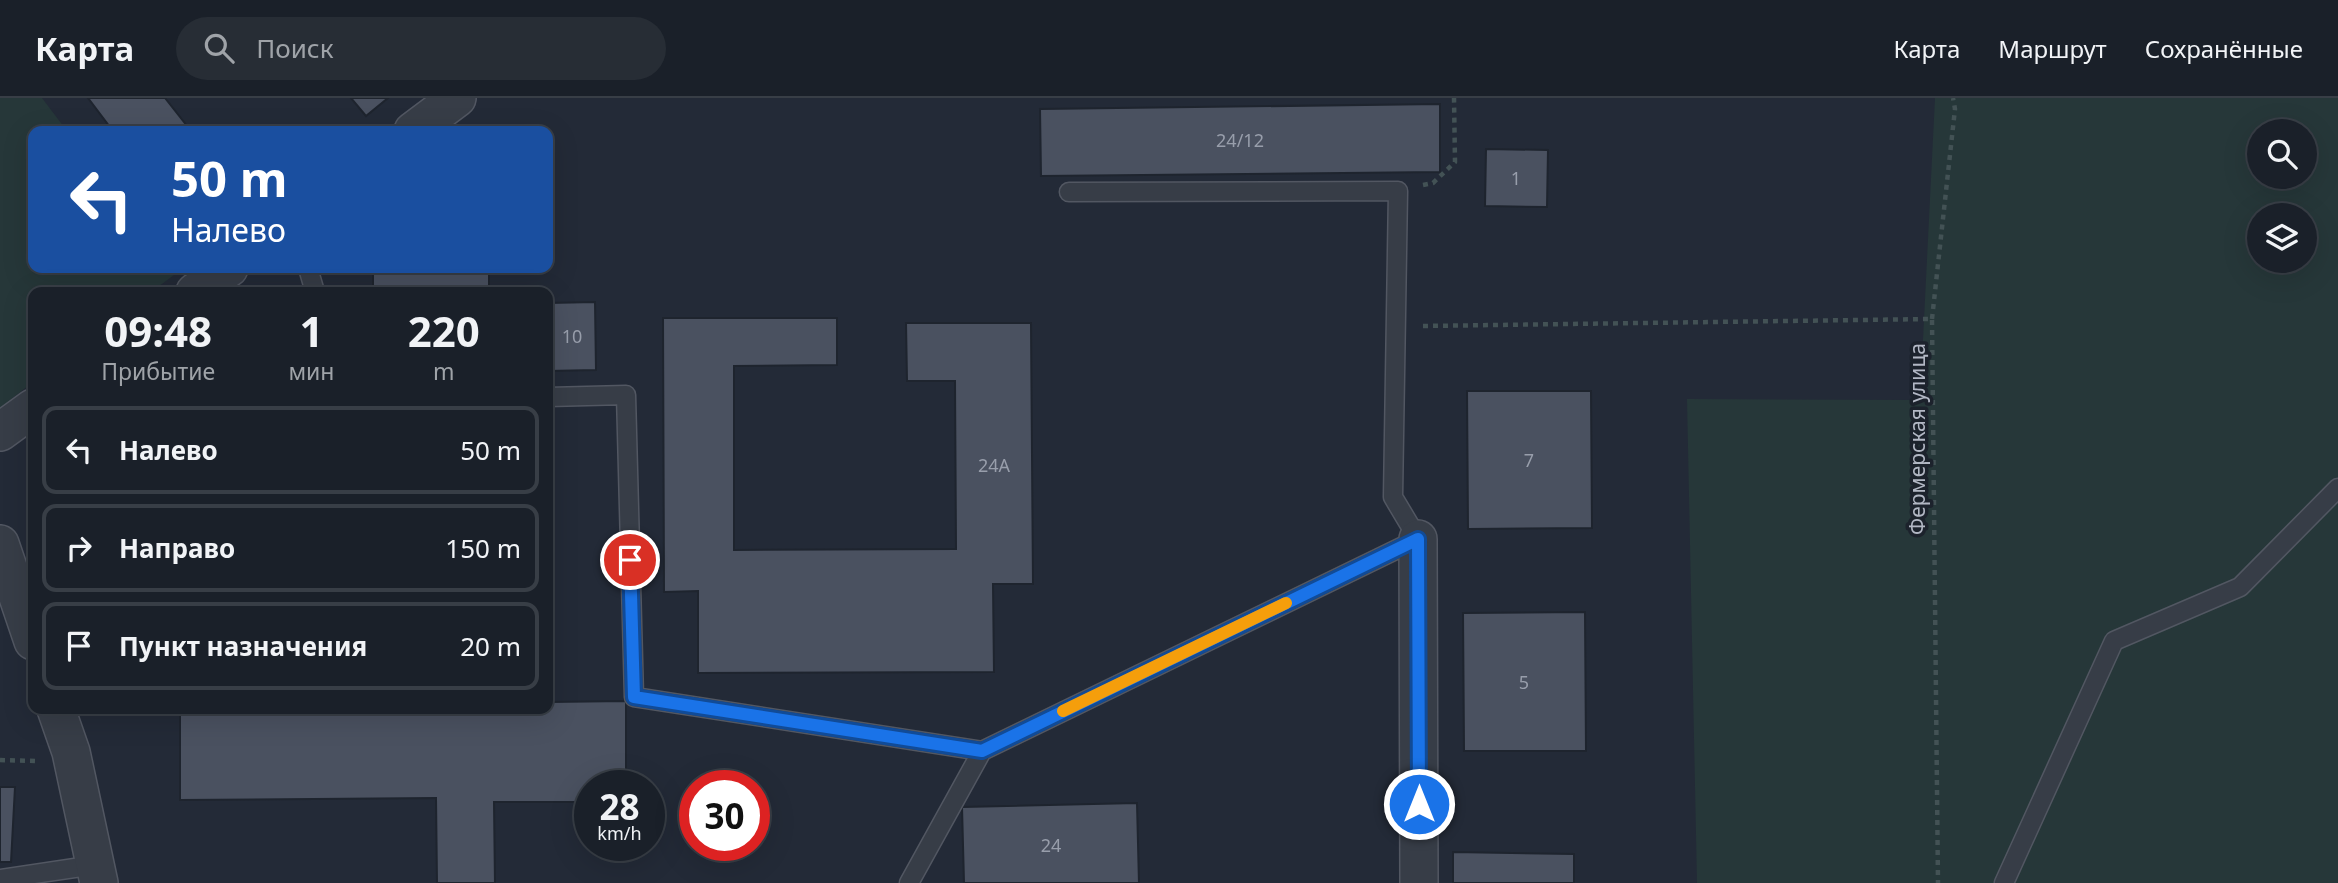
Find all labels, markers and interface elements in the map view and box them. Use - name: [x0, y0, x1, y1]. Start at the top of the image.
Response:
- search box: [176, 17, 666, 80]
- text: Карта: [35, 26, 134, 71]
- icon: search: [200, 29, 238, 67]
- text: Поиск: [256, 30, 333, 66]
- text: Карта: [1893, 32, 1960, 65]
- text: Маршрут: [1998, 32, 2107, 65]
- text: Сохранённые: [2145, 32, 2303, 65]
- map controls: [2247, 119, 2317, 273]
- button: search: [2247, 119, 2317, 189]
- house number: 24/12: [1216, 128, 1264, 152]
- text: 50 m: [171, 145, 288, 211]
- icon: left: [56, 154, 147, 245]
- house number: 1: [1511, 166, 1521, 190]
- button: layers: [2247, 203, 2317, 273]
- text: Налево: [171, 208, 286, 251]
- text: 09:48: [104, 302, 212, 359]
- text: 1: [299, 302, 323, 359]
- text: 220: [408, 302, 480, 359]
- house number: 10: [562, 324, 582, 348]
- street label: Фермерская улица: [1903, 343, 1931, 535]
- text: Прибытие: [101, 355, 215, 387]
- text: мин: [288, 355, 334, 387]
- text: m: [433, 355, 455, 387]
- icon: left: [60, 431, 98, 469]
- text: Налево: [119, 432, 218, 468]
- text: 50 m: [460, 432, 521, 468]
- house number: 7: [1524, 448, 1534, 472]
- house number: 24А: [978, 453, 1011, 477]
- icon: right: [60, 529, 98, 567]
- text: Направо: [119, 530, 235, 566]
- text: 150 m: [445, 530, 521, 566]
- pin: [600, 530, 660, 590]
- icon: arrive: [611, 541, 649, 579]
- icon: arrive: [60, 627, 98, 665]
- text: Пункт назначения: [119, 628, 367, 664]
- text: 20 m: [460, 628, 521, 664]
- house number: 5: [1519, 670, 1529, 694]
- position arrow: [1382, 767, 1456, 841]
- speed limit sign: 30: [679, 770, 770, 861]
- text: 28: [599, 783, 640, 830]
- text: km/h: [597, 821, 642, 845]
- house number: 24: [1041, 833, 1061, 857]

